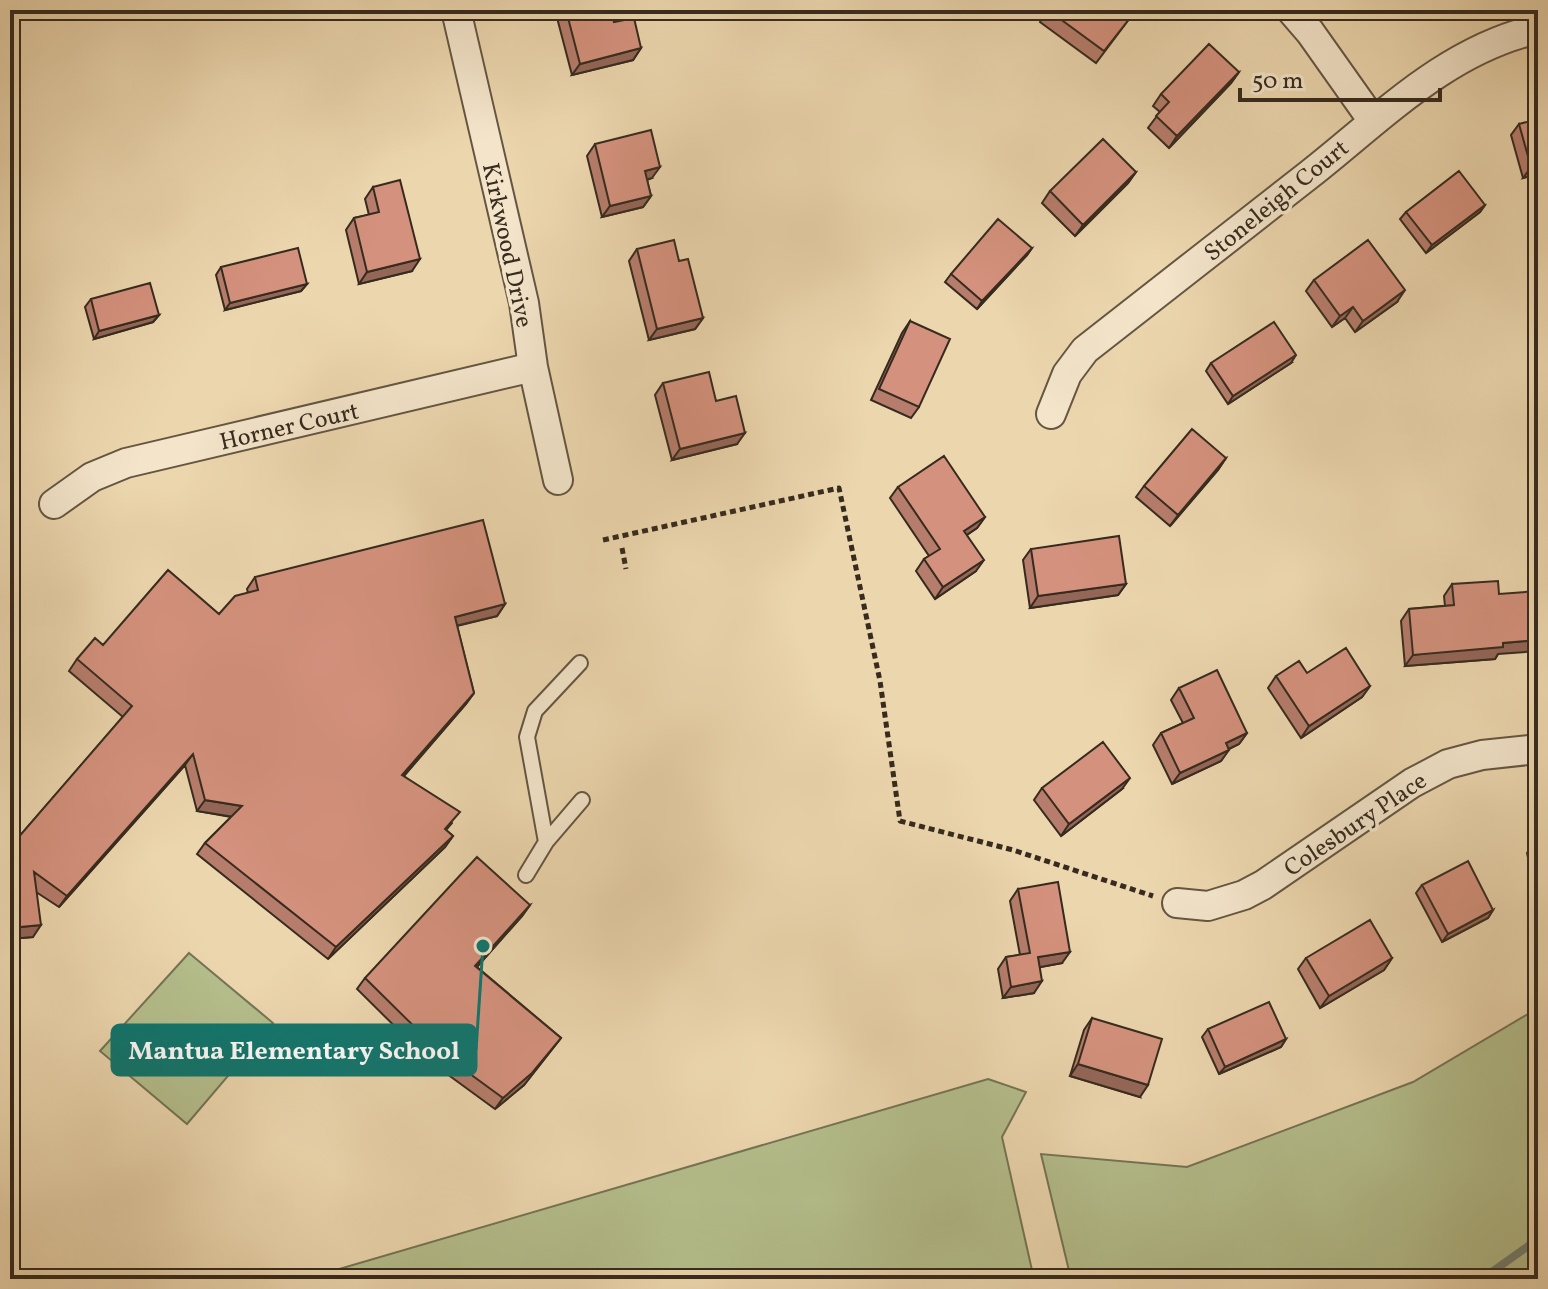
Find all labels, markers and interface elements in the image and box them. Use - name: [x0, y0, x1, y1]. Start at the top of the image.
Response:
- scale bar: [1240, 52, 1440, 102]
- text: 50 m: [1252, 65, 1304, 99]
- street label: Stoneleigh Court: [1198, 132, 1357, 271]
- street label: Kirkwood Drive: [472, 160, 540, 331]
- street label: Horner Court: [216, 395, 362, 460]
- street label: Colesbury Place: [1278, 765, 1434, 886]
- callout: Mantua Elementary School: [112, 1025, 476, 1075]
- text: Mantua Elementary School: [128, 1034, 460, 1070]

